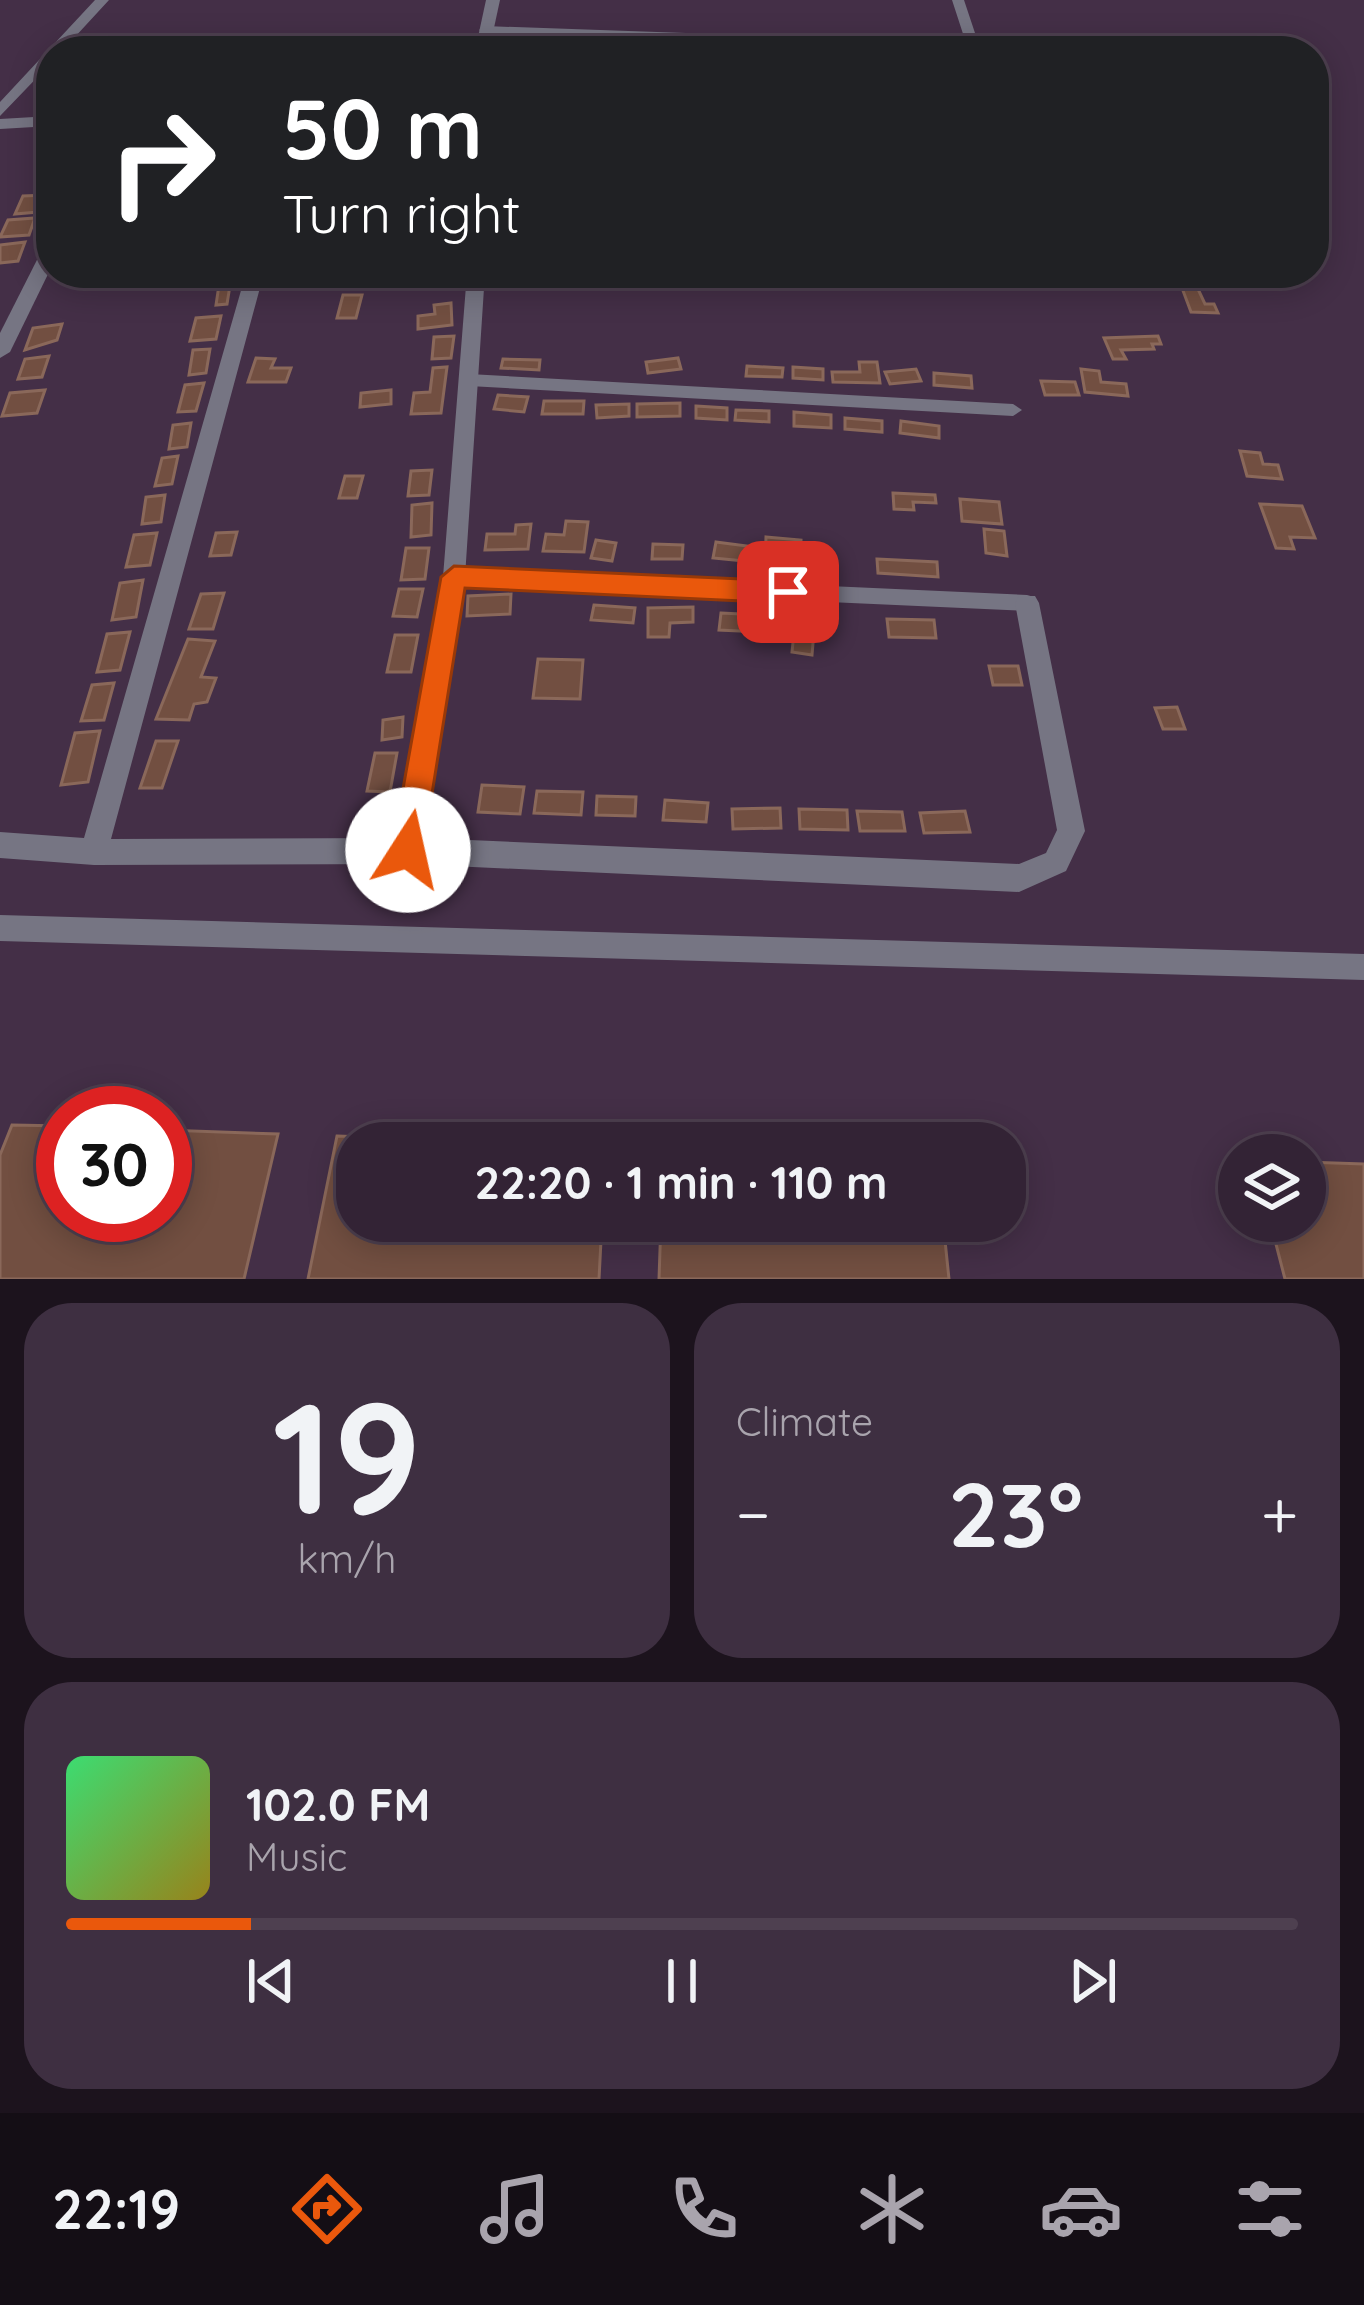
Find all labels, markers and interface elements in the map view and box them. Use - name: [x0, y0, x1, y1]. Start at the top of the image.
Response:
- text: 50 m: [282, 75, 483, 180]
- icon: right: [84, 84, 240, 240]
- text: Turn right: [282, 179, 521, 247]
- pin: [737, 541, 839, 643]
- icon: arrive: [755, 559, 821, 625]
- position arrow: [345, 787, 471, 913]
- speed limit sign: 30: [36, 1086, 192, 1242]
- map controls: [1218, 1134, 1326, 1242]
- button: layers: [1218, 1134, 1326, 1242]
- text: 22:20 · 1 min · 110 m: [475, 1154, 887, 1210]
- text: 19: [272, 1358, 422, 1553]
- text: Climate: [736, 1397, 873, 1446]
- text: 23°: [948, 1457, 1083, 1570]
- text: −: [736, 1472, 770, 1555]
- text: +: [1261, 1472, 1298, 1555]
- text: km/h: [298, 1534, 396, 1583]
- text: 102.0 FM: [246, 1776, 430, 1832]
- text: Music: [246, 1832, 347, 1881]
- icon: previous: [238, 1948, 304, 2014]
- icon: pause: [649, 1948, 715, 2014]
- icon: next: [1060, 1948, 1126, 2014]
- icon: directions: [285, 2167, 369, 2251]
- icon: music: [473, 2167, 557, 2251]
- icon: phone: [662, 2167, 746, 2251]
- icon: climate: [850, 2167, 934, 2251]
- icon: car: [1039, 2167, 1123, 2251]
- icon: filters: [1228, 2167, 1312, 2251]
- text: 22:19: [52, 2175, 180, 2243]

